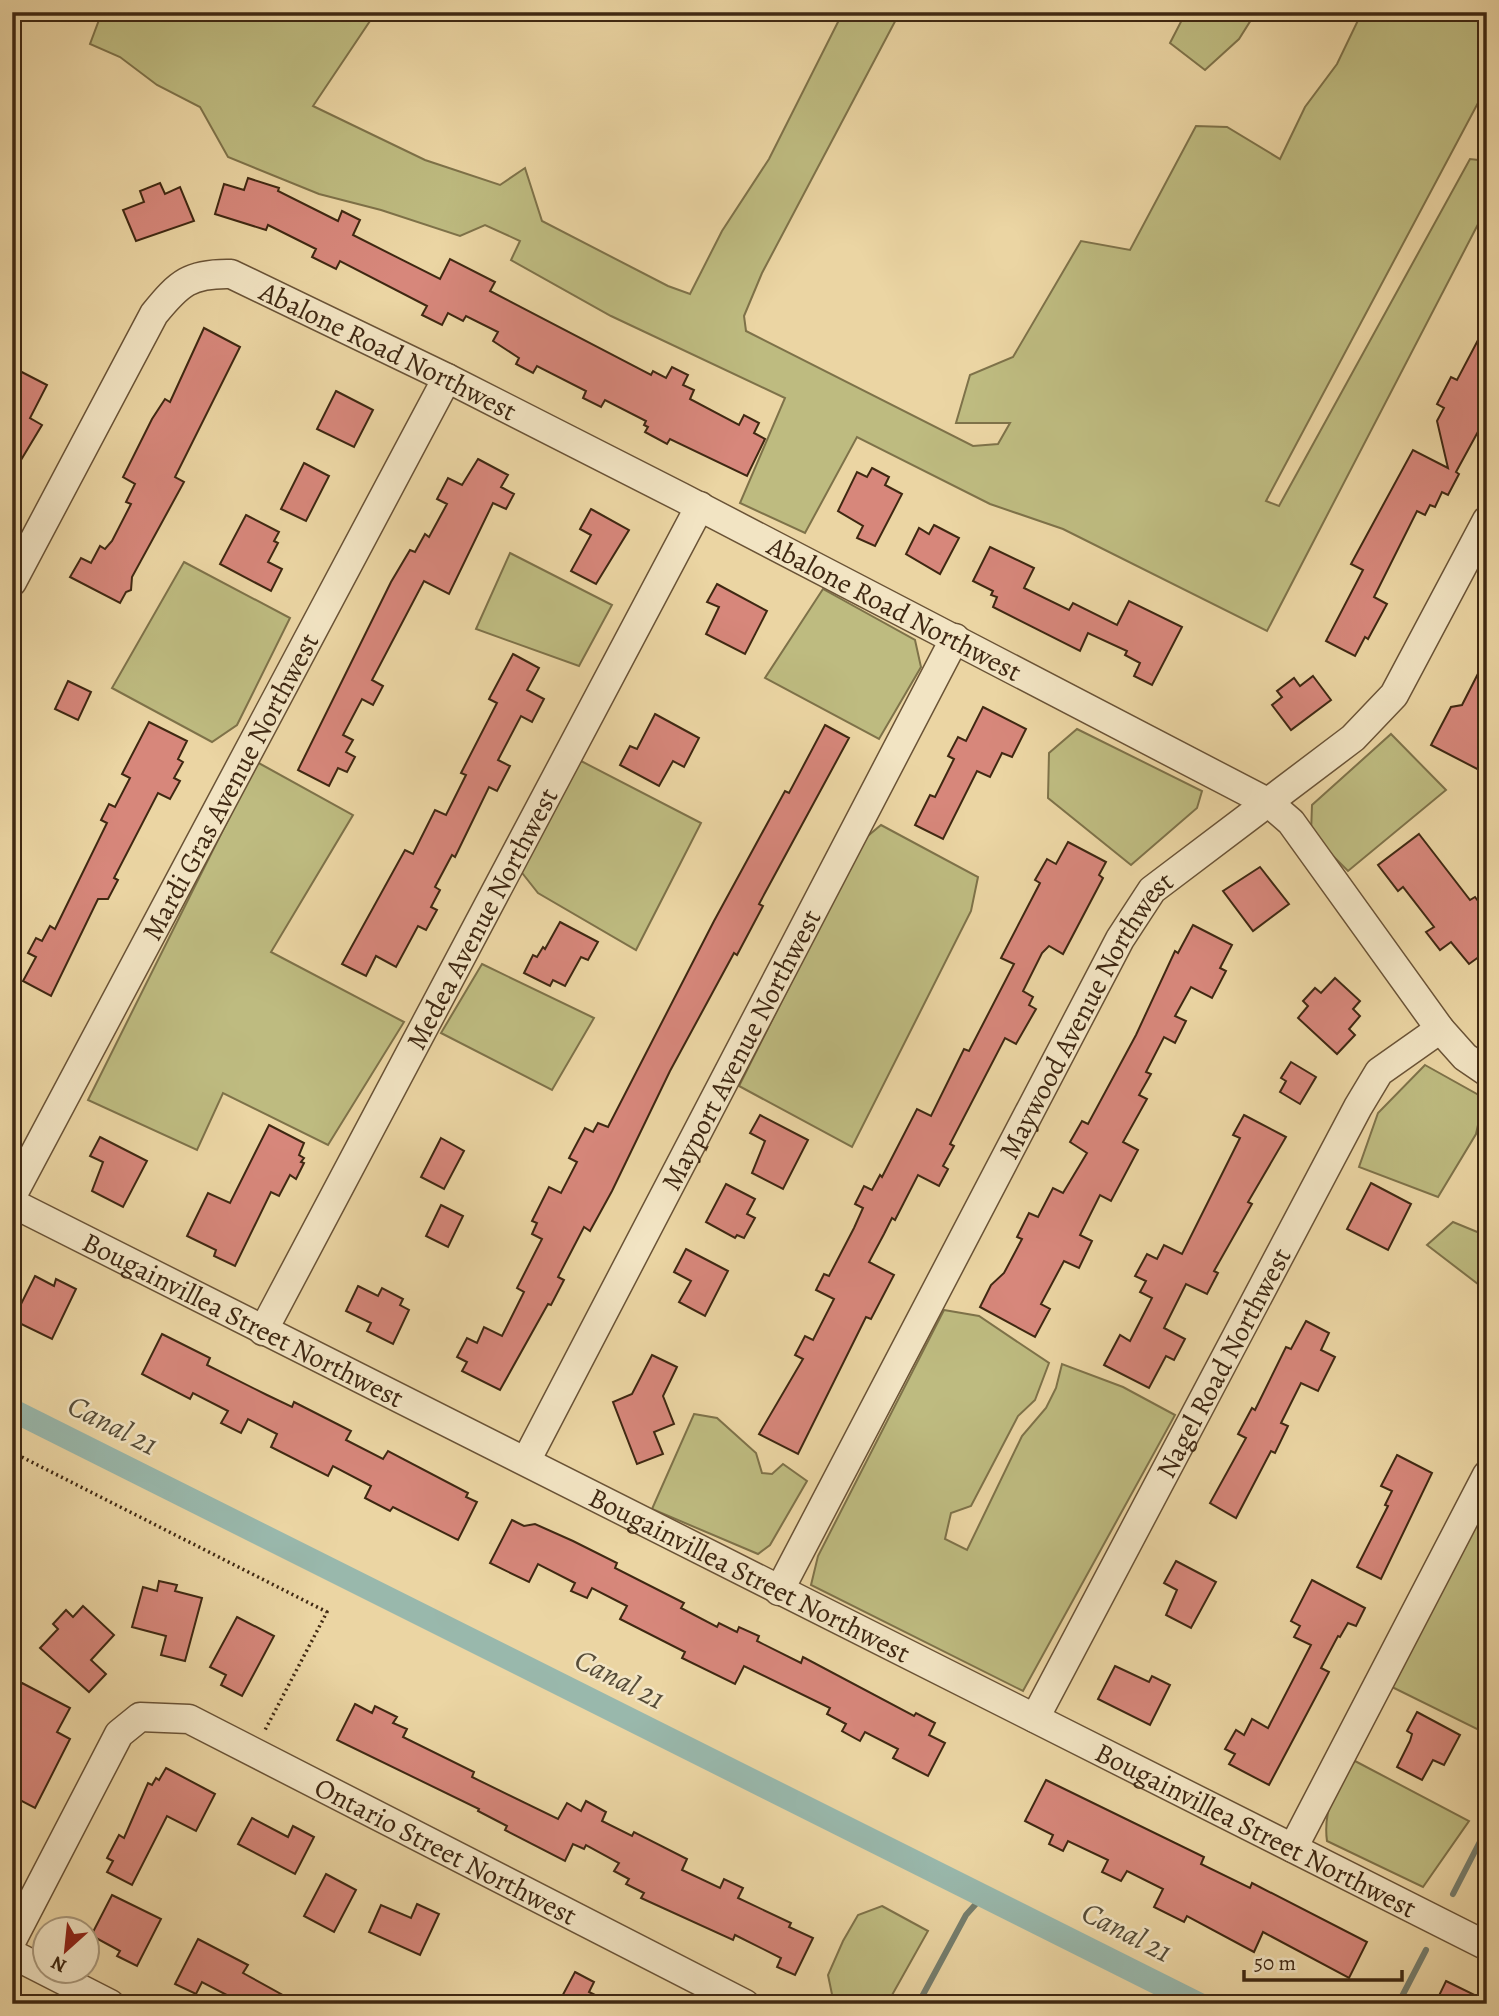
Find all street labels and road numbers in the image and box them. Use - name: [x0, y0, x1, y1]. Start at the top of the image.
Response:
- street label: Abalone Road Northwest: [252, 272, 523, 430]
- street label: Abalone Road Northwest: [760, 527, 1028, 691]
- street label: Mardi Gras Avenue Northwest: [133, 626, 328, 947]
- street label: Medea Avenue Northwest: [398, 781, 567, 1056]
- street label: Maywood Avenue Northwest: [990, 863, 1181, 1166]
- street label: Mayport Avenue Northwest: [652, 903, 830, 1197]
- street label: Bougainvillea Street Northwest: [76, 1224, 410, 1417]
- street label: Nagel Road Northwest: [1147, 1241, 1300, 1485]
- street label: Bougainvillea Street Northwest: [582, 1479, 916, 1672]
- street label: Bougainvillea Street Northwest: [1089, 1734, 1423, 1927]
- street label: Ontario Street Northwest: [308, 1769, 583, 1935]

